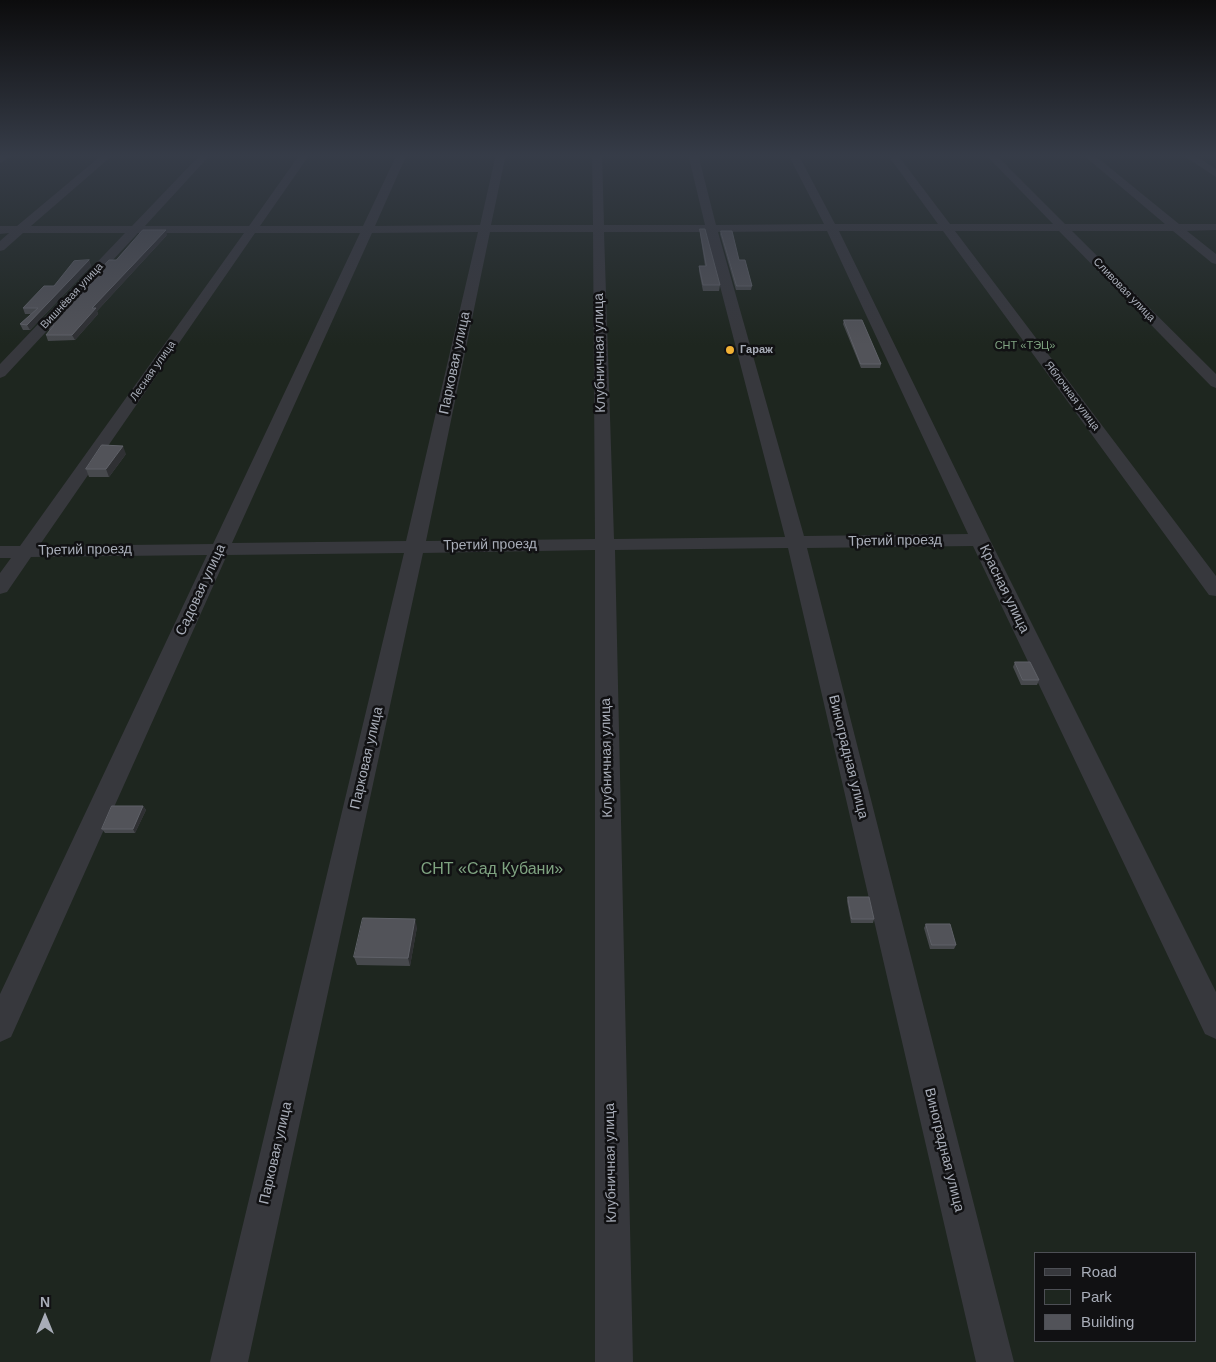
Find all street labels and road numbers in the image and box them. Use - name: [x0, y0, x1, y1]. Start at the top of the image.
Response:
- street label: Сливовая улица: [1090, 255, 1158, 325]
- street label: Вишнёвая улица: [38, 260, 106, 332]
- street label: Клубничная улица: [591, 293, 609, 413]
- street label: Парковая улица: [436, 310, 474, 416]
- street label: Лесная улица: [127, 338, 179, 404]
- street label: Яблочная улица: [1042, 359, 1102, 433]
- street label: Третий проезд: [848, 532, 942, 550]
- street label: Третий проезд: [443, 536, 537, 554]
- street label: Третий проезд: [38, 541, 132, 559]
- street label: Садовая улица: [172, 542, 230, 638]
- street label: Красная улица: [975, 542, 1033, 636]
- street label: Виноградная улица: [824, 693, 872, 821]
- street label: Клубничная улица: [598, 698, 616, 818]
- street label: Парковая улица: [347, 705, 387, 811]
- street label: Виноградная улица: [920, 1086, 968, 1214]
- street label: Парковая улица: [256, 1100, 296, 1206]
- street label: Клубничная улица: [602, 1103, 620, 1223]

